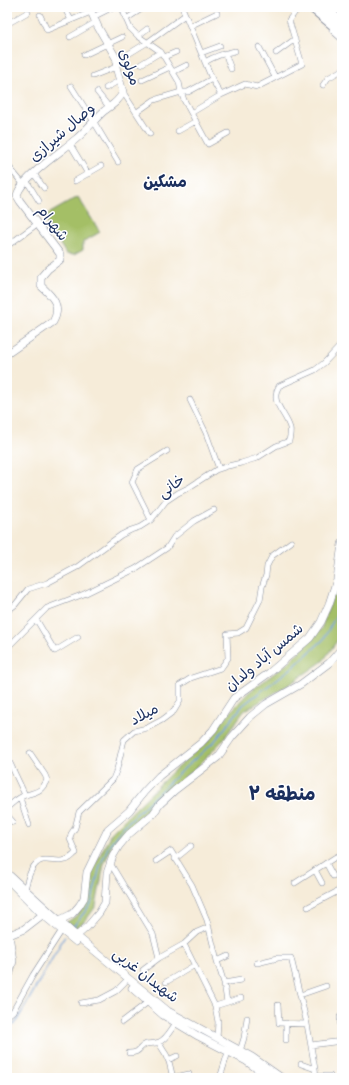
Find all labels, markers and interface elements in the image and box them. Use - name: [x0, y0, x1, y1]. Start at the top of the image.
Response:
- street label: مولوی: [115, 46, 145, 88]
- street label: وصال شیرازی: [25, 98, 99, 166]
- district label: مشکین: [143, 172, 187, 191]
- street label: شهرام: [31, 202, 73, 246]
- street label: خانی: [154, 470, 189, 503]
- street label: شمس آباد ولدان: [221, 619, 307, 696]
- street label: میلاد: [127, 699, 161, 729]
- district label: منطقه ۲: [248, 782, 316, 805]
- street label: شهیدان غربی: [109, 944, 182, 1007]

